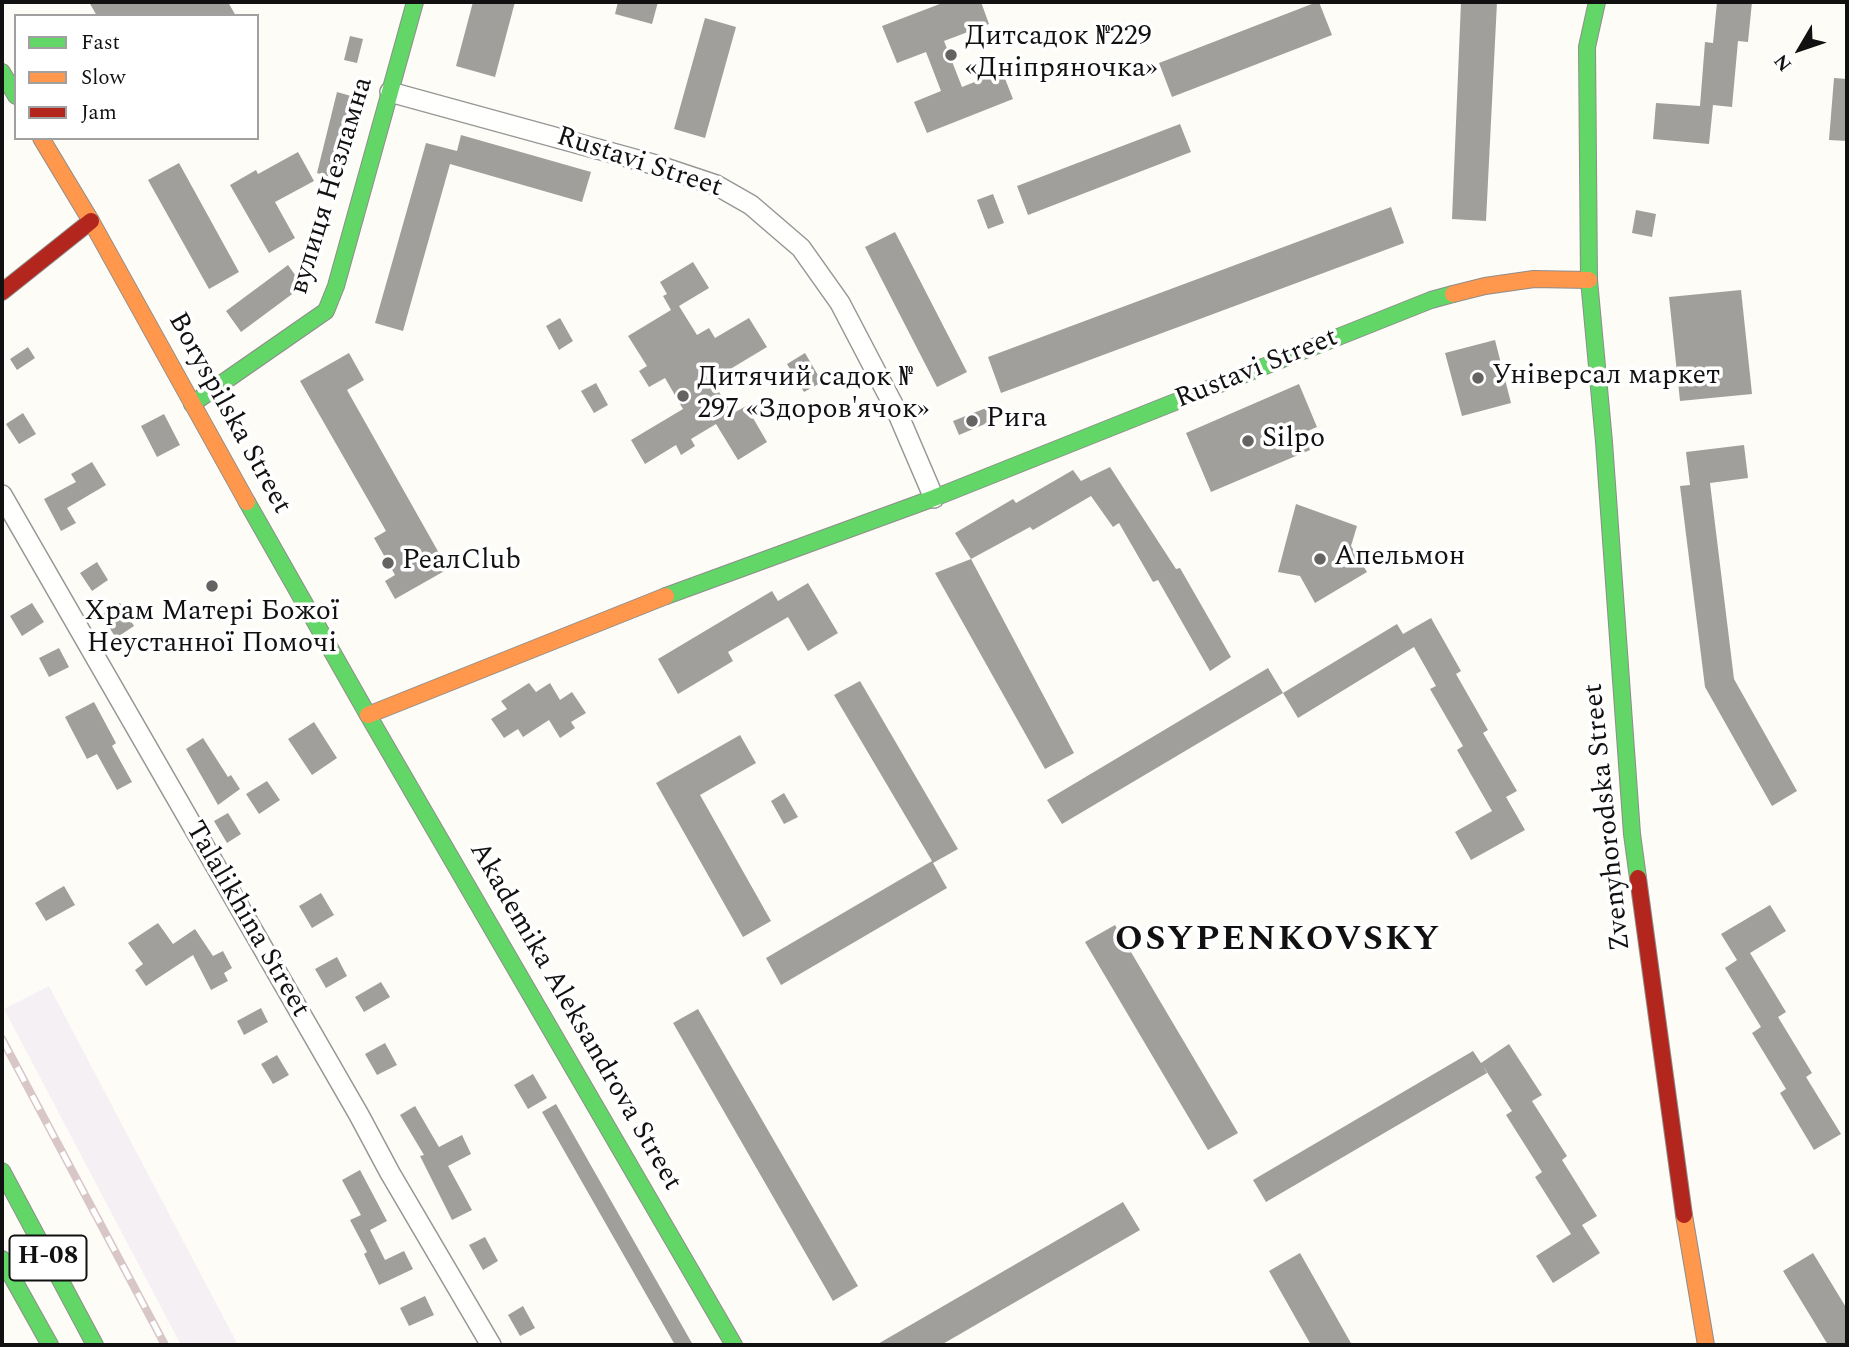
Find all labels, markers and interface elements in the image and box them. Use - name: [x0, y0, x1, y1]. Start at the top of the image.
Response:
- legend: [14, 14, 259, 140]
- north arrow: [1765, 14, 1835, 84]
- place label: Дитсадок №229 «Дніпряночка»: [965, 22, 1158, 88]
- text: Fast: [81, 27, 120, 59]
- marker: Дитсадок №229 «Дніпряночка»: [943, 47, 959, 63]
- text: N: [1767, 47, 1799, 78]
- text: Slow: [81, 62, 125, 94]
- street label: вулиця Незламна: [284, 73, 382, 299]
- text: Jam: [81, 97, 117, 129]
- street label: Rustavi Street: [552, 121, 726, 207]
- street label: Boryspilska Street: [159, 308, 297, 520]
- street label: Rustavi Street: [1171, 322, 1343, 418]
- place label: Універсал маркет: [1492, 361, 1720, 395]
- place label: Дитячий садок № 297 «Здоров'ячок»: [697, 363, 929, 429]
- marker: Універсал маркет: [1470, 370, 1486, 386]
- marker: Дитячий садок № 297 «Здоров'ячок»: [675, 388, 691, 404]
- place label: Рига: [986, 404, 1047, 438]
- marker: Рига: [964, 413, 980, 429]
- place label: Silpo: [1262, 424, 1325, 458]
- marker: Silpo: [1240, 433, 1256, 449]
- place label: Апельмон: [1334, 542, 1465, 576]
- place label: РеалClub: [402, 546, 521, 580]
- marker: Апельмон: [1312, 551, 1328, 567]
- marker: РеалClub: [380, 555, 396, 571]
- marker: Храм Матері Божої Неустанної Помочі: [204, 578, 220, 594]
- place label: Храм Матері Божої Неустанної Помочі: [84, 597, 340, 663]
- street label: Zvenyhorodska Street: [1578, 682, 1640, 952]
- street label: Talalikhina Street: [176, 816, 316, 1024]
- street label: Akademika Aleksandrova Street: [460, 837, 688, 1197]
- district label: OSYPENKOVSKY: [1116, 921, 1440, 963]
- road number: Н-08: [9, 1236, 86, 1280]

